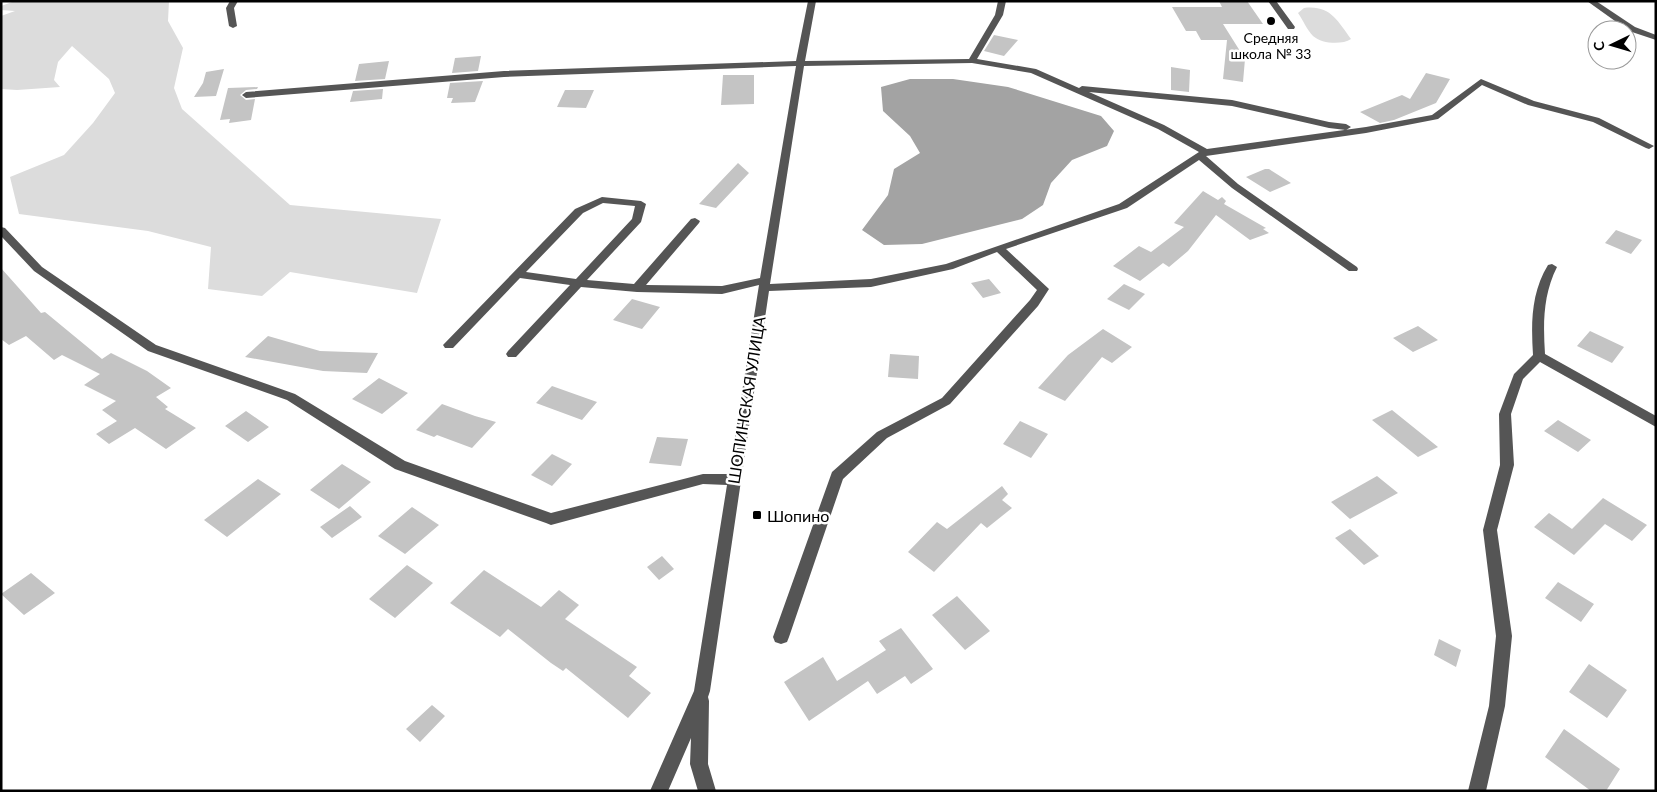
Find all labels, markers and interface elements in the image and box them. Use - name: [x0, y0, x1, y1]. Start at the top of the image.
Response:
- marker: Средняя школа № 33: [1265, 15, 1277, 27]
- north arrow: [1587, 20, 1637, 70]
- place label: Средняя школа № 33: [1231, 29, 1311, 62]
- text: С: [1590, 40, 1607, 52]
- street label: ШОПИНСКАЯ УЛИЦА: [723, 315, 769, 485]
- place label: Шопино: [767, 506, 829, 525]
- marker: Шопино: [751, 509, 763, 521]

